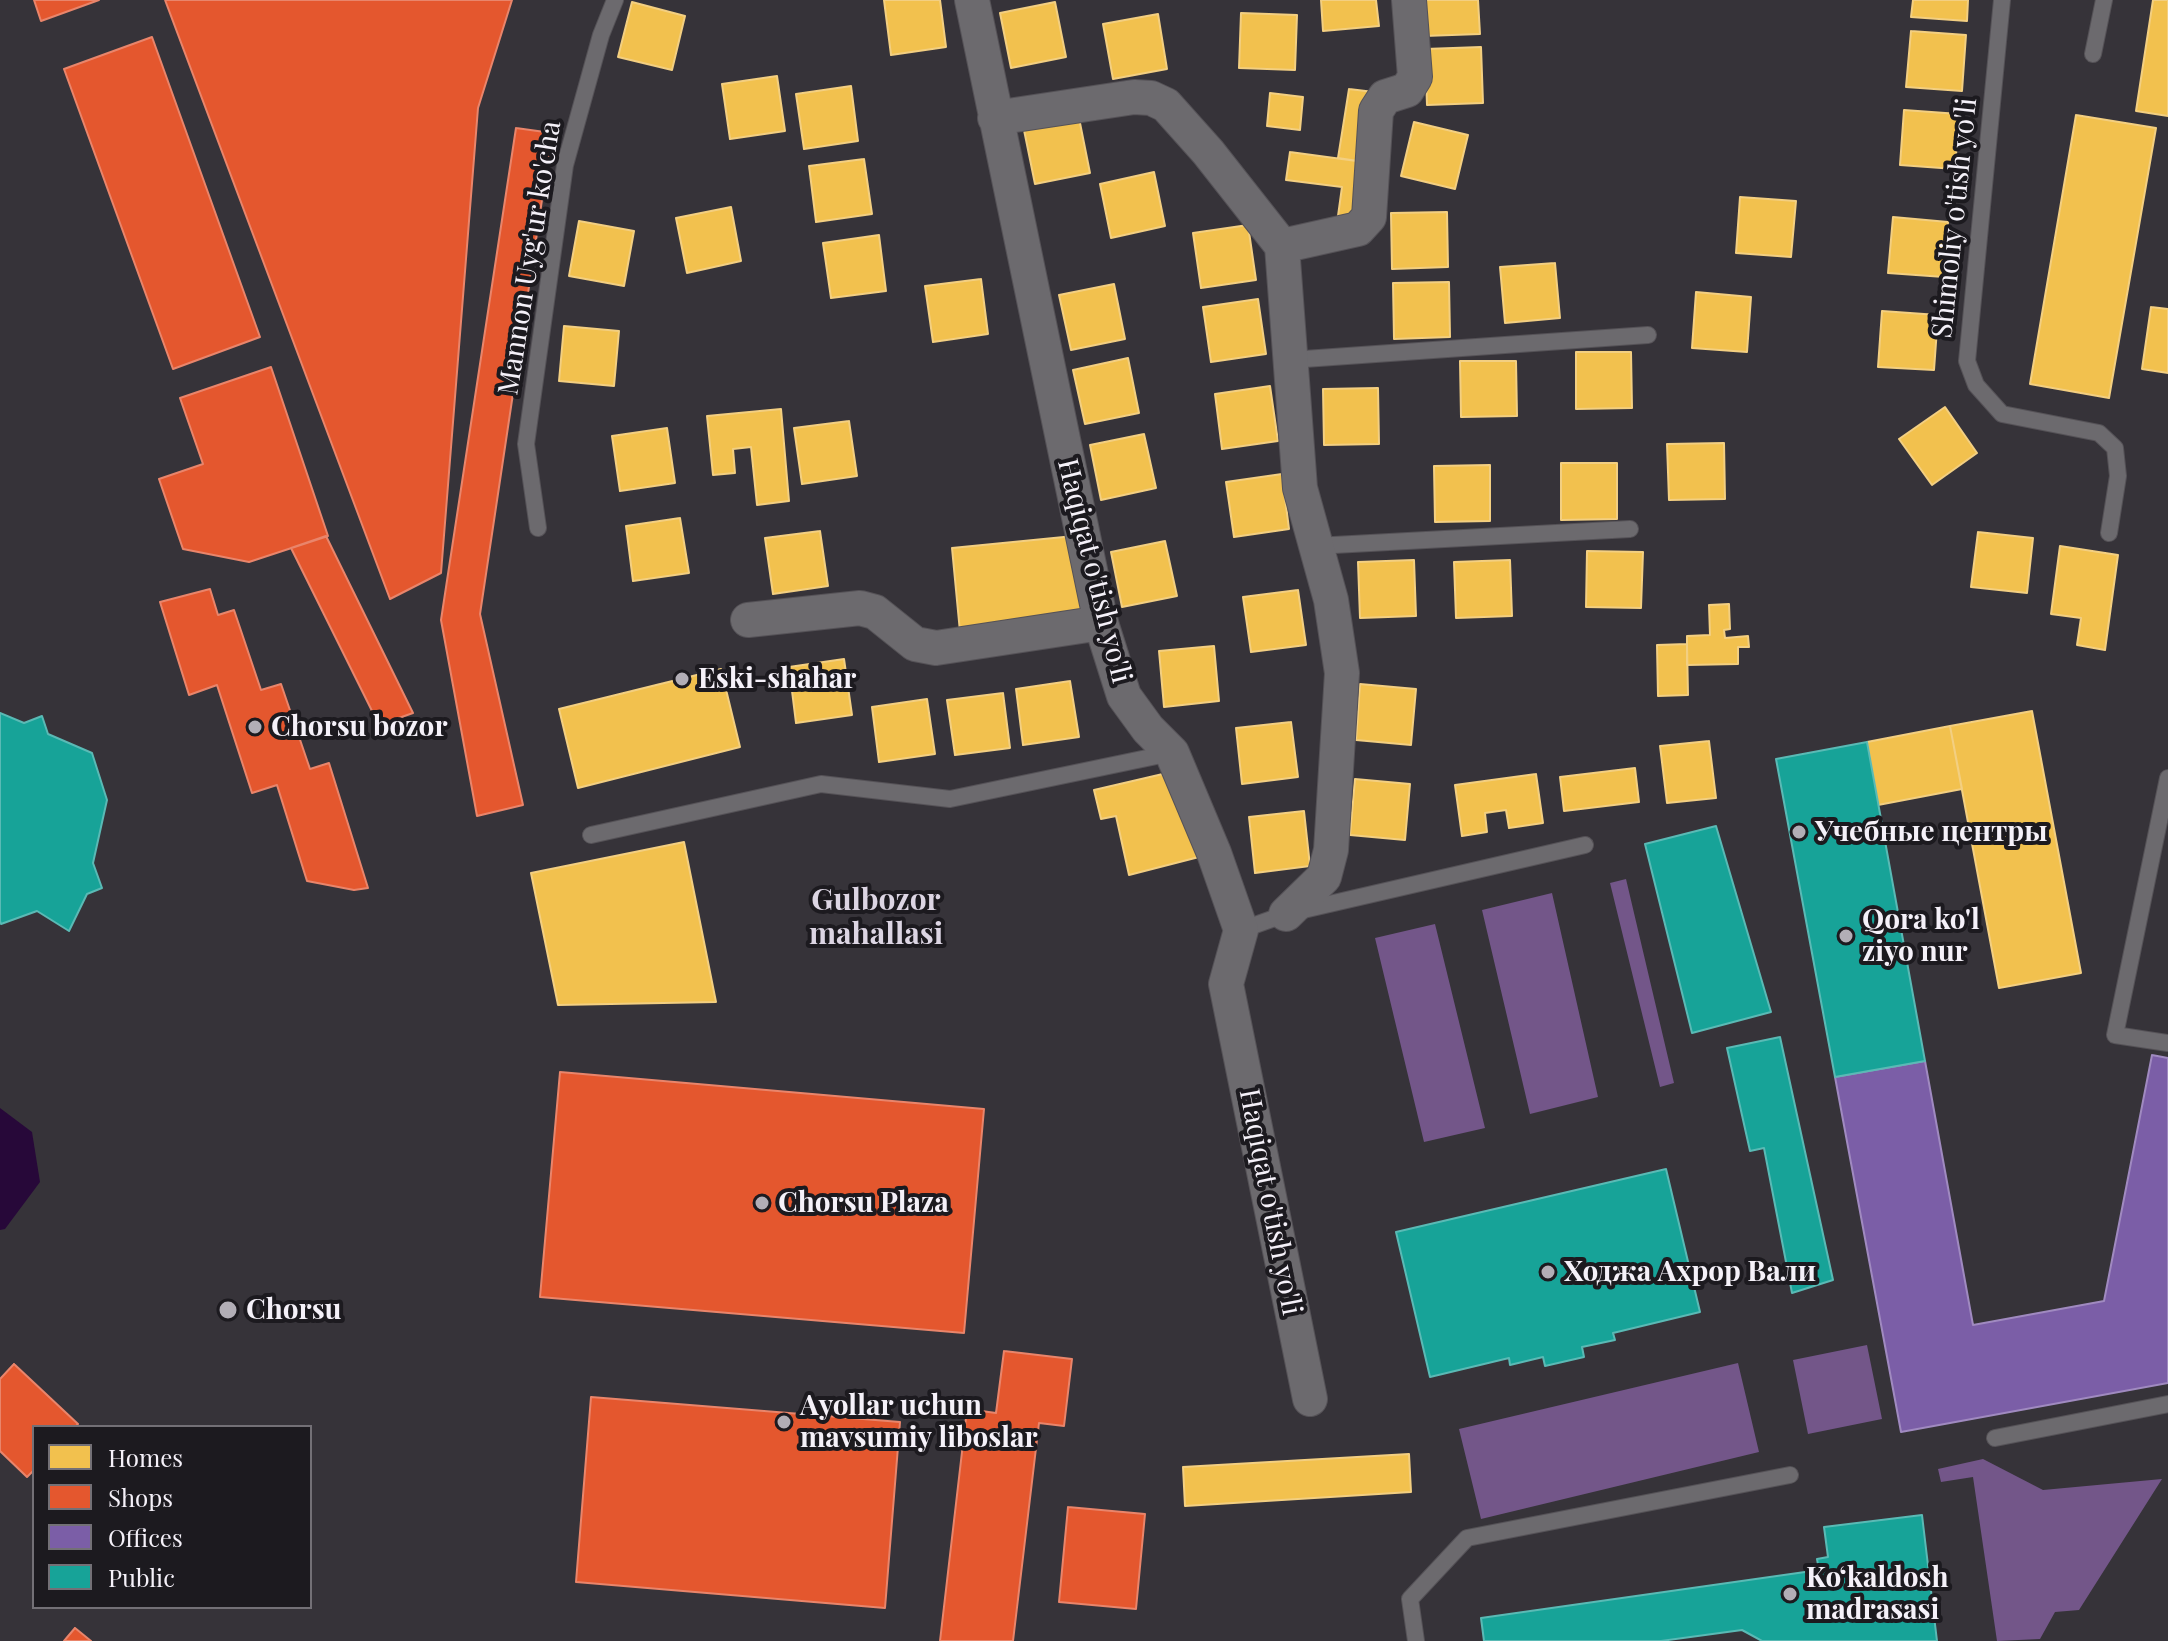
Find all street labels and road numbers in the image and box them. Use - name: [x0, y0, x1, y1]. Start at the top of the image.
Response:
- street label: Shimoliy o'tish yo'li: [1926, 96, 1984, 340]
- street label: Mannon Uyg'ur ko'cha: [492, 118, 568, 398]
- street label: Haqiqat o'tish yo'li: [1050, 455, 1138, 687]
- street label: Haqiqat o'tish yo'li: [1232, 1086, 1308, 1318]

